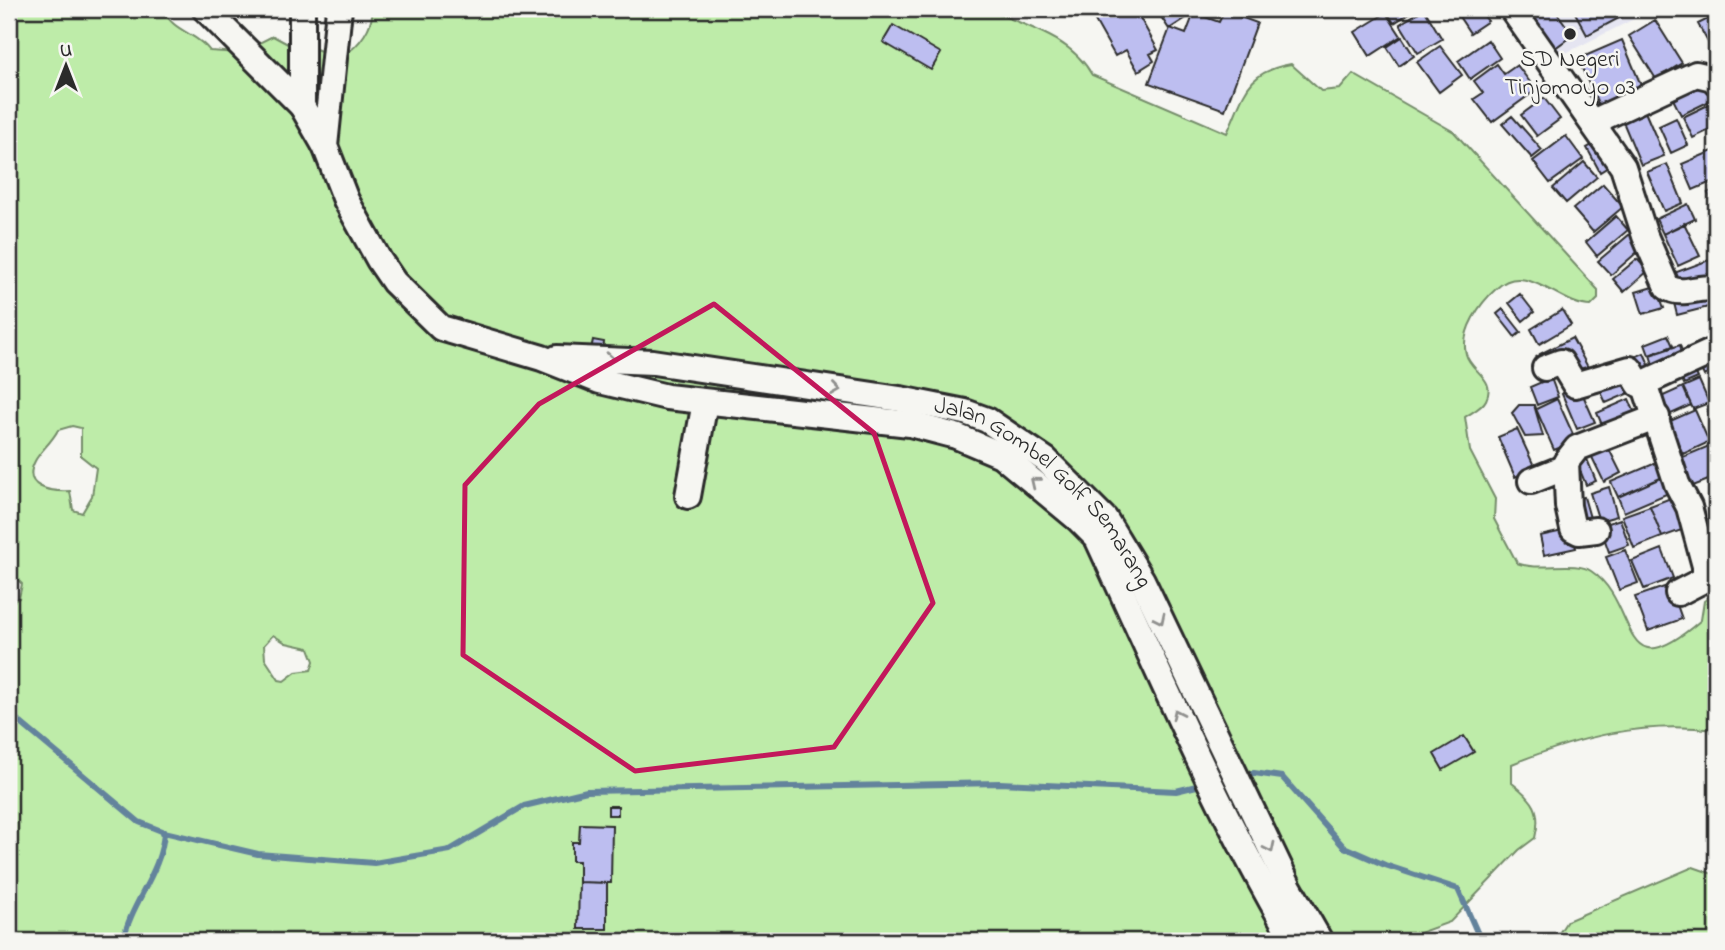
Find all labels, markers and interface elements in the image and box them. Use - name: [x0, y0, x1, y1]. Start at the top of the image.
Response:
- marker: SD Negeri Tinjomoyo 03: [1562, 26, 1578, 42]
- north arrow: [32, 32, 102, 102]
- text: U: [60, 38, 72, 65]
- place label: SD Negeri Tinjomoyo 03: [1504, 43, 1636, 107]
- one-way arrow: [605, 351, 616, 366]
- one-way arrow: [830, 382, 842, 397]
- street label: Jalan Gombel Golf Semarang: [931, 389, 1161, 594]
- one-way arrow: [1031, 478, 1043, 491]
- one-way arrow: [1152, 612, 1166, 624]
- one-way arrow: [1171, 709, 1185, 721]
- one-way arrow: [1262, 841, 1276, 853]

